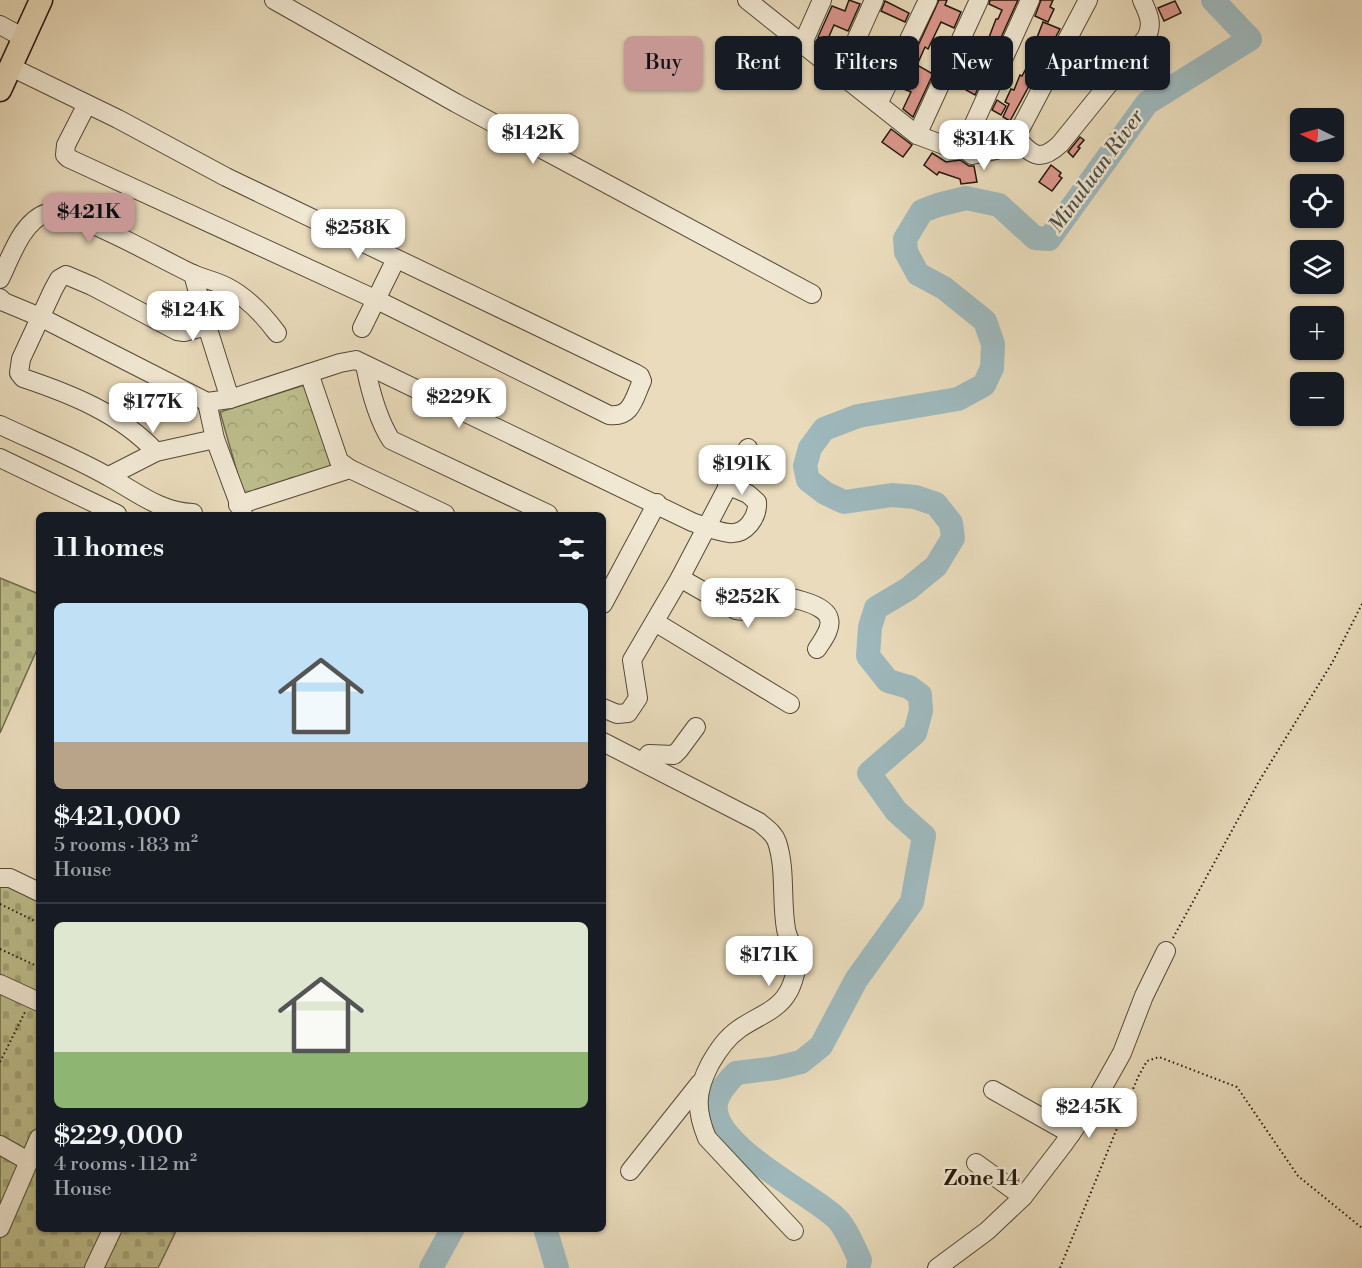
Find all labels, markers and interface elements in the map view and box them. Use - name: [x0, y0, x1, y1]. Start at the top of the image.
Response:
- chip: Buy: [624, 36, 703, 90]
- chip: Rent: [715, 36, 802, 90]
- chip: Filters: [814, 36, 919, 90]
- chip: New: [931, 36, 1013, 90]
- chip: Apartment: [1025, 36, 1170, 90]
- water label: Minuluan River: [1043, 104, 1151, 238]
- north arrow: [1290, 108, 1344, 162]
- map controls: [1290, 108, 1344, 426]
- pin: $142K: [491, 114, 575, 165]
- pin: $314K: [942, 120, 1026, 171]
- text: $142K: [502, 121, 564, 146]
- text: $314K: [953, 127, 1015, 152]
- button: locate: [1290, 174, 1344, 228]
- pin: $421K: [47, 193, 131, 244]
- text: $421K: [57, 200, 121, 225]
- pin: $258K: [316, 209, 400, 260]
- text: $258K: [325, 216, 391, 241]
- button: layers: [1290, 240, 1344, 294]
- pin: $124K: [151, 291, 235, 342]
- text: $124K: [161, 298, 225, 323]
- button: +: [1290, 306, 1344, 360]
- button: −: [1290, 372, 1344, 426]
- pin: $229K: [417, 378, 501, 429]
- pin: $177K: [111, 383, 195, 434]
- text: $229K: [426, 385, 492, 410]
- text: $177K: [123, 390, 183, 415]
- pin: $191K: [700, 445, 784, 496]
- text: $191K: [713, 452, 771, 477]
- text: 11 homes: [54, 532, 164, 564]
- icon: filters: [555, 532, 588, 565]
- pin: $252K: [706, 578, 790, 629]
- text: $252K: [715, 585, 781, 610]
- icon: home: [267, 642, 375, 750]
- text: $421,000: [54, 801, 181, 833]
- text: 5 rooms · 183 m²: [54, 833, 198, 858]
- text: House: [54, 858, 112, 883]
- pin: $171K: [727, 936, 811, 987]
- text: $171K: [740, 943, 798, 968]
- icon: home: [267, 961, 375, 1069]
- pin: $245K: [1047, 1088, 1131, 1139]
- text: $245K: [1056, 1095, 1122, 1120]
- text: $229,000: [54, 1120, 183, 1152]
- text: 4 rooms · 112 m²: [54, 1152, 197, 1177]
- district label: Zone 14: [944, 1166, 1020, 1192]
- text: House: [54, 1177, 112, 1202]

